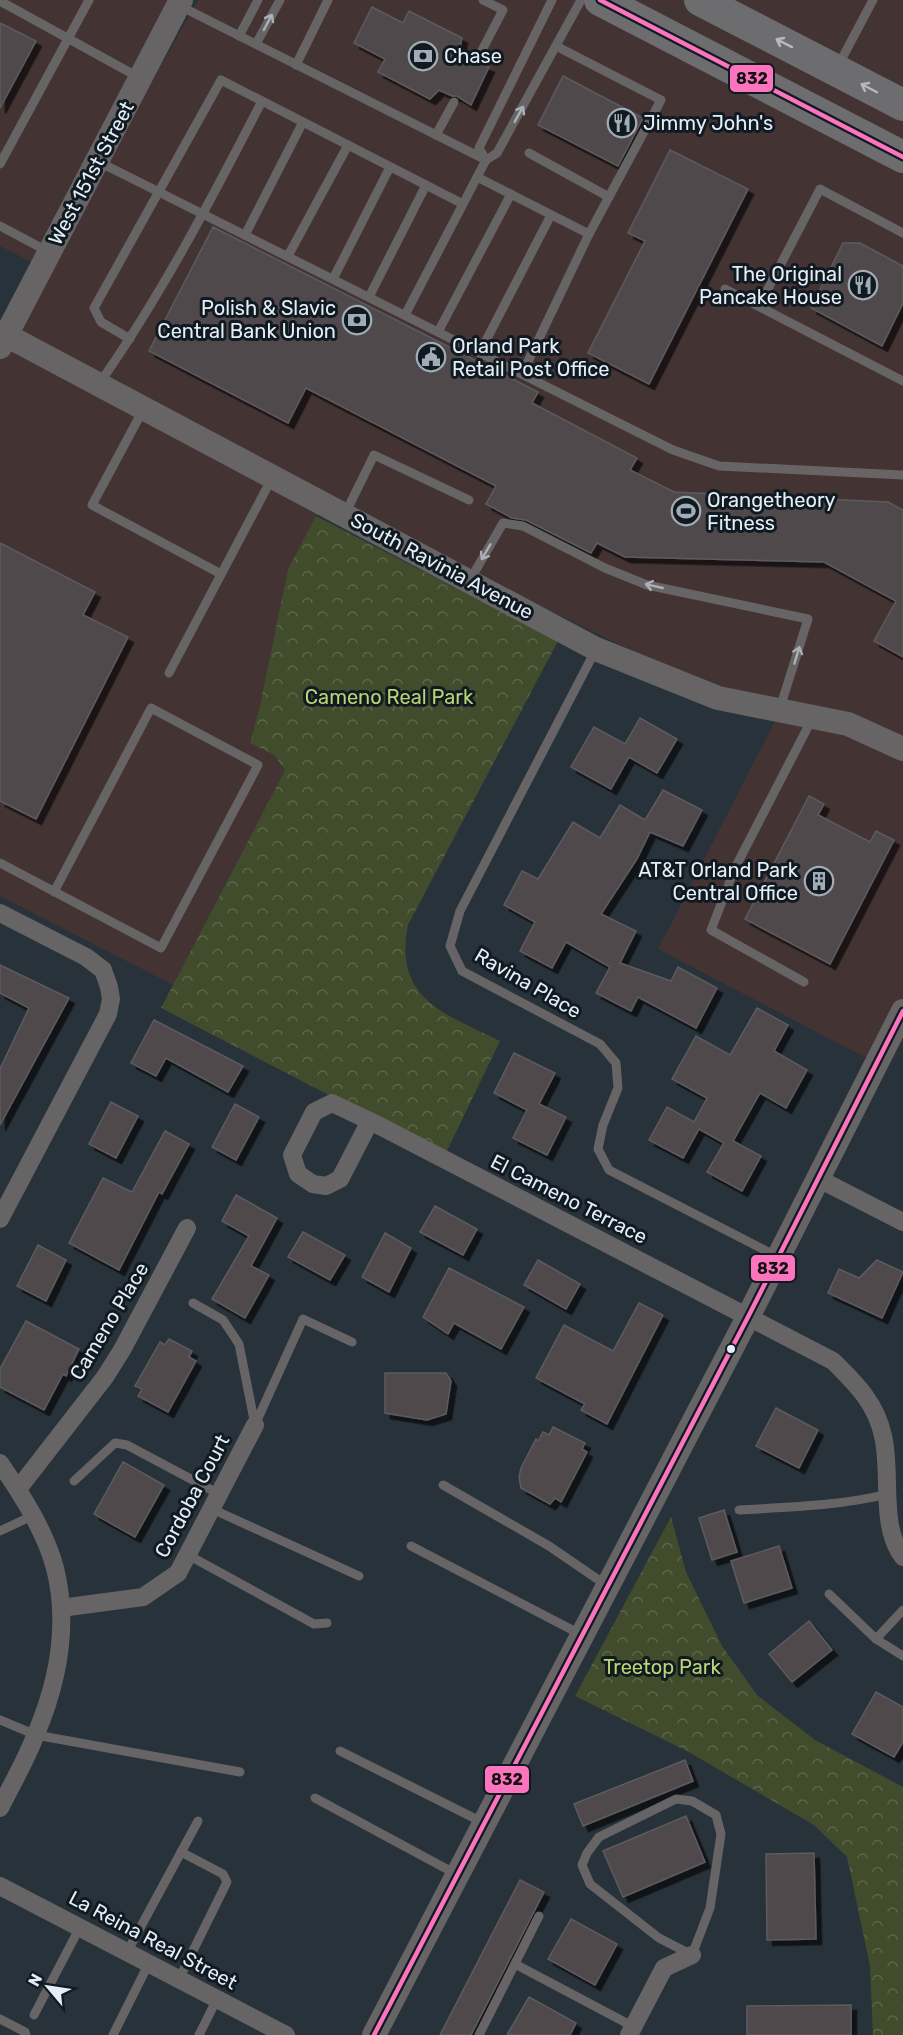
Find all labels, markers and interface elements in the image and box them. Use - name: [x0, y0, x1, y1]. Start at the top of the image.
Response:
- one-way arrow: [262, 14, 274, 31]
- one-way arrow: [775, 37, 793, 49]
- bank icon: Chase: [407, 40, 439, 72]
- place label: Chase: [444, 44, 502, 68]
- line badge: 832: [729, 64, 774, 93]
- text: 832: [736, 69, 768, 88]
- one-way arrow: [861, 82, 879, 93]
- street label: West 151st Street: [43, 97, 139, 249]
- one-way arrow: [514, 105, 525, 123]
- restaurant icon: Jimmy John's: [606, 107, 638, 139]
- place label: Jimmy John's: [643, 111, 773, 135]
- place label: The Original Pancake House: [699, 262, 842, 309]
- restaurant icon: The Original Pancake House: [847, 269, 879, 301]
- place label: Polish & Slavic Central Bank Union: [157, 296, 336, 343]
- bank icon: Polish & Slavic Central Bank Union: [341, 304, 373, 336]
- place label: Orland Park Retail Post Office: [452, 334, 610, 381]
- public building icon: Orland Park Retail Post Office: [415, 341, 447, 373]
- place label: Orangetheory Fitness: [707, 488, 836, 535]
- sports icon: Orangetheory Fitness: [670, 495, 702, 527]
- street label: South Ravinia Avenue: [347, 508, 537, 624]
- one-way arrow: [480, 543, 492, 560]
- one-way arrow: [644, 580, 663, 592]
- one-way arrow: [792, 645, 803, 664]
- park label: Cameno Real Park: [305, 685, 474, 709]
- place label: AT&T Orland Park Central Office: [638, 858, 799, 905]
- building icon: AT&T Orland Park Central Office: [803, 865, 835, 897]
- street label: Ravina Place: [471, 943, 585, 1023]
- street label: El Cameno Terrace: [487, 1149, 651, 1249]
- line badge: 832: [750, 1254, 796, 1282]
- street label: Cameno Place: [65, 1258, 153, 1384]
- text: 832: [757, 1259, 789, 1278]
- unlabelled marker: [725, 1343, 737, 1355]
- street label: Cordoba Court: [150, 1430, 235, 1562]
- park label: Treetop Park: [603, 1655, 721, 1679]
- line badge: 832: [484, 1765, 530, 1794]
- text: 832: [491, 1770, 523, 1789]
- street label: La Reina Real Street: [65, 1885, 241, 1995]
- north arrow: [18, 1957, 78, 2017]
- text: N: [24, 1970, 46, 1990]

